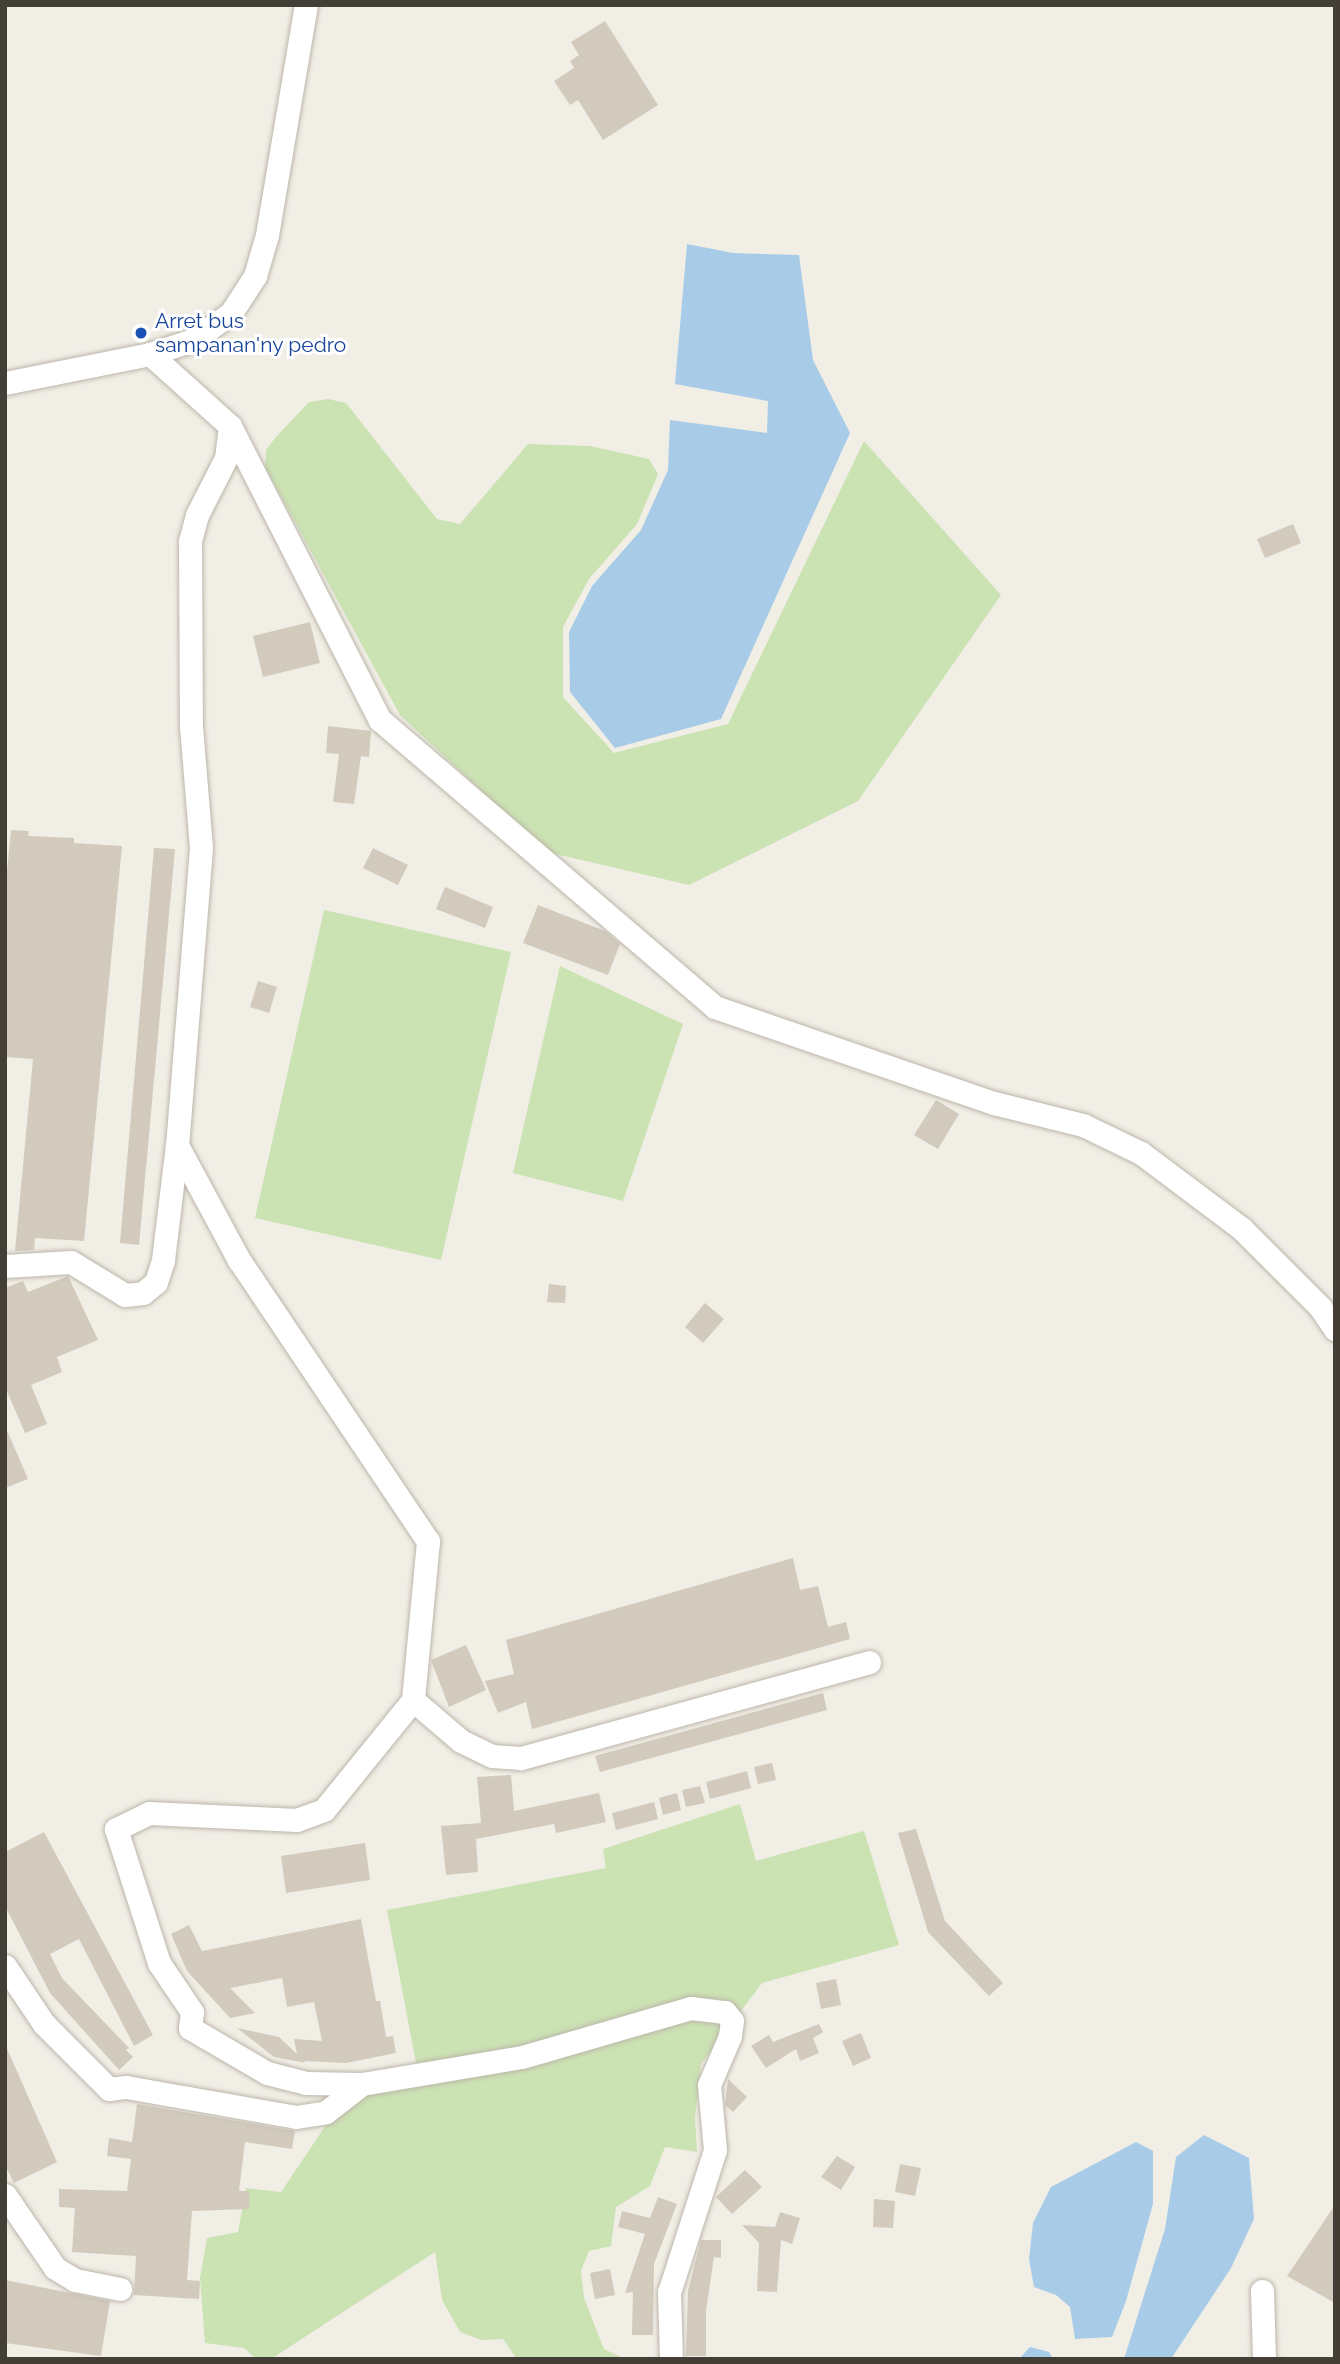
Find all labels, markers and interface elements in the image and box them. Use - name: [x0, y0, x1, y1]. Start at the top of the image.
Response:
- place label: Arret bus sampanan'ny pedro: [155, 308, 347, 358]
- marker: Arret bus sampanan'ny pedro: [133, 325, 149, 341]

